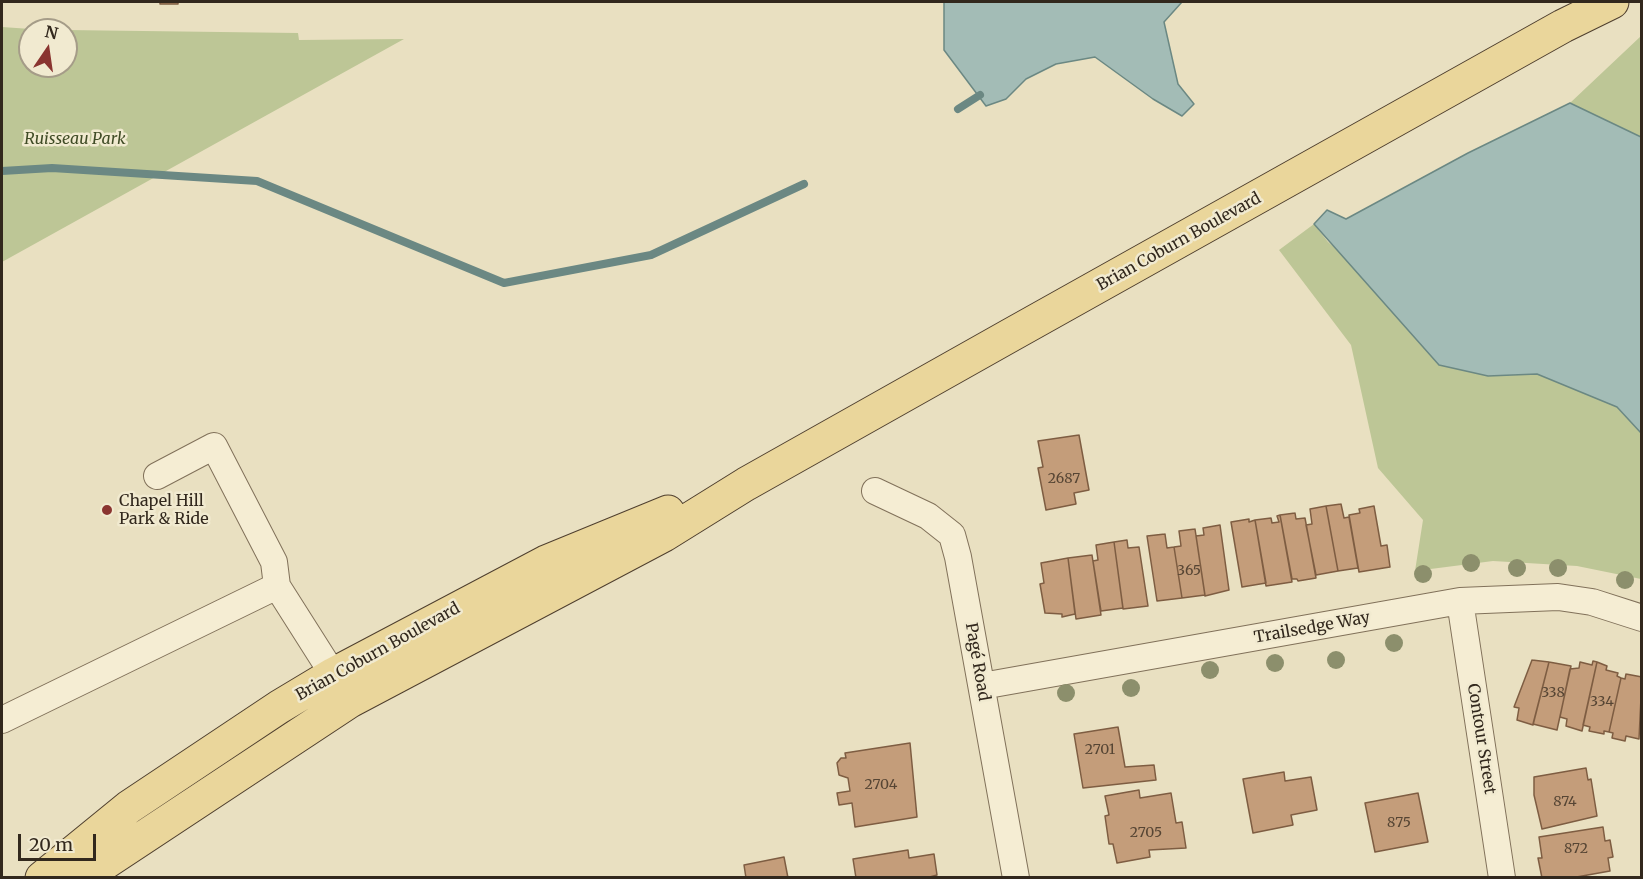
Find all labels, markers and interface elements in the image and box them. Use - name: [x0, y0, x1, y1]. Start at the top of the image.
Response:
- north arrow: [18, 18, 78, 78]
- text: N: [43, 21, 60, 44]
- park label: Ruisseau Park: [24, 129, 126, 149]
- street label: Brian Coburn Boulevard: [1094, 189, 1264, 295]
- house number: 2687: [1048, 471, 1080, 487]
- place label: Chapel Hill Park & Ride: [119, 491, 209, 529]
- marker: Chapel Hill Park & Ride: [100, 503, 114, 517]
- house number: 365: [1177, 563, 1201, 579]
- street label: Brian Coburn Boulevard: [293, 599, 463, 705]
- street label: Trailsedge Way: [1252, 608, 1372, 648]
- street label: Pagé Road: [961, 621, 993, 703]
- street label: Contour Street: [1463, 682, 1499, 796]
- house number: 338: [1541, 685, 1565, 701]
- house number: 334: [1590, 694, 1614, 710]
- house number: 2701: [1085, 742, 1115, 758]
- house number: 2704: [865, 777, 897, 793]
- house number: 874: [1553, 794, 1577, 810]
- house number: 875: [1387, 815, 1411, 831]
- scale bar: [21, 822, 99, 860]
- house number: 2705: [1130, 825, 1162, 841]
- text: 20 m: [29, 833, 73, 856]
- house number: 872: [1564, 841, 1588, 857]

